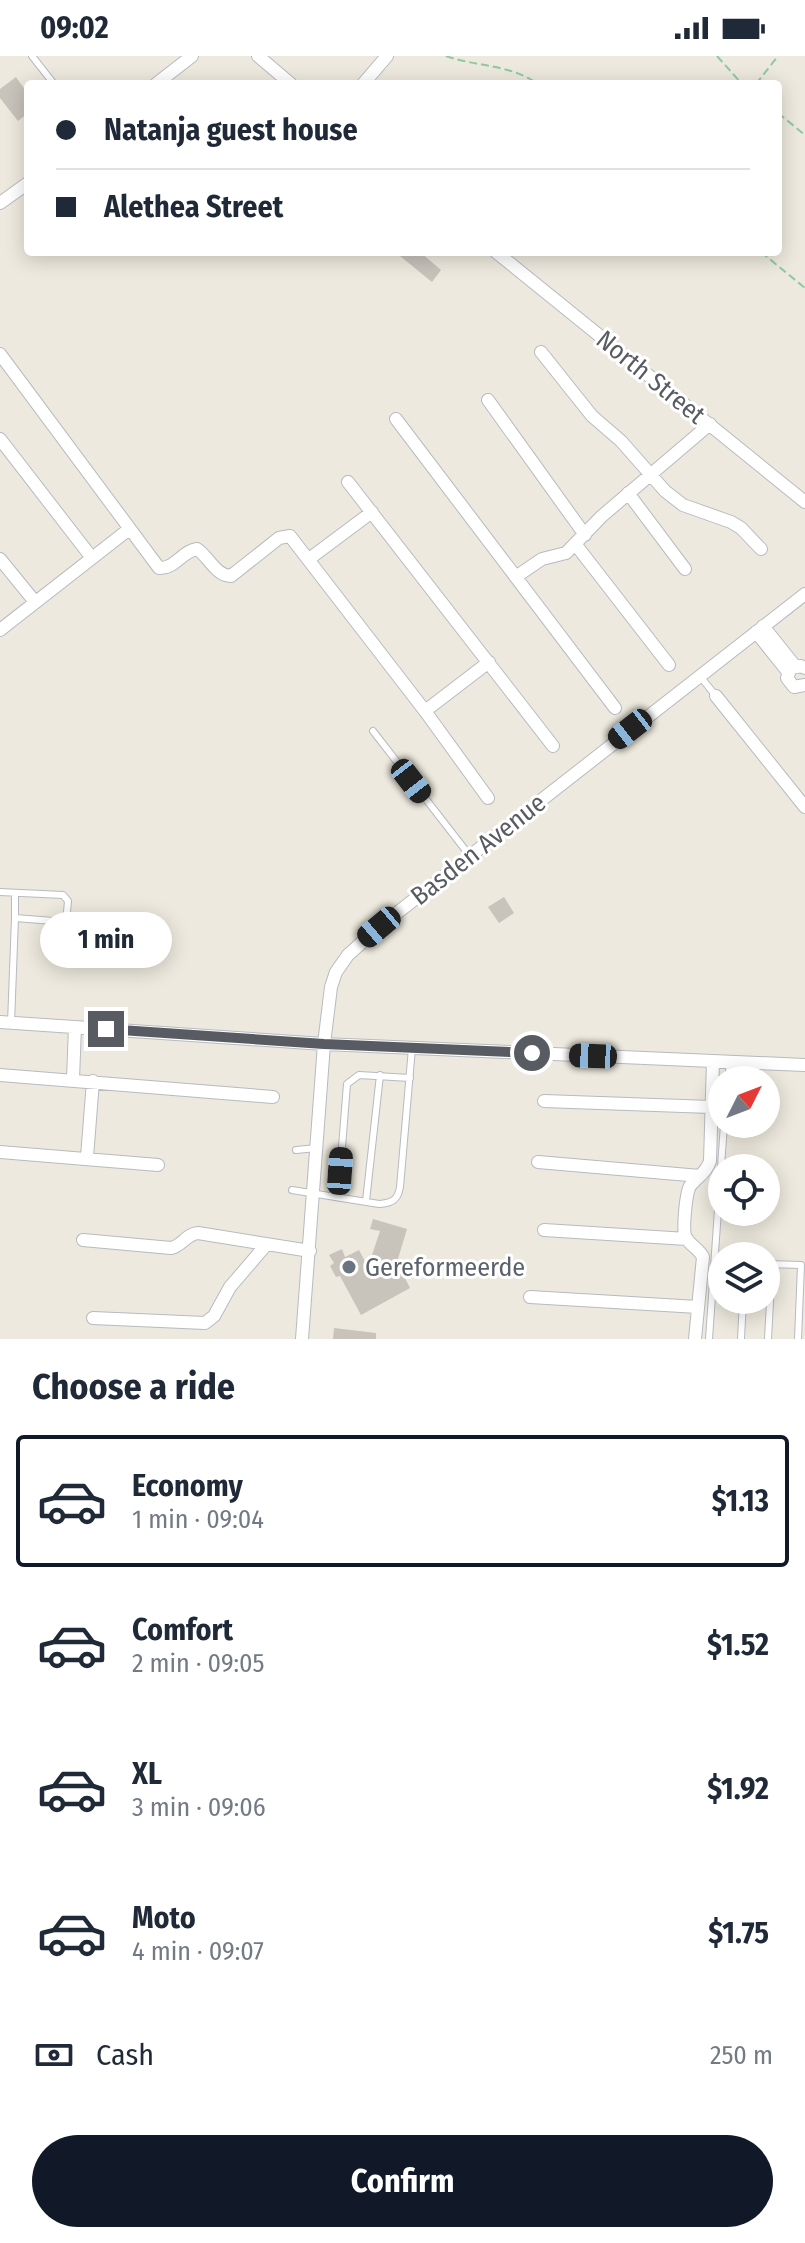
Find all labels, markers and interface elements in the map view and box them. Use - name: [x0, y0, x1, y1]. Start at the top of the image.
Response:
- text: 09:02: [40, 10, 109, 46]
- text: Natanja guest house: [104, 112, 358, 148]
- text: Alethea Street: [104, 189, 283, 225]
- street label: North Street: [590, 324, 712, 431]
- car: [604, 705, 656, 753]
- car: [387, 755, 435, 807]
- street label: Basden Avenue: [405, 787, 552, 912]
- car: [353, 902, 405, 952]
- callout: 1 min: [40, 913, 172, 969]
- text: 1 min: [78, 924, 134, 955]
- route end: [88, 1011, 124, 1047]
- route start: [514, 1035, 550, 1071]
- car: [569, 1043, 617, 1069]
- north arrow: [708, 1066, 780, 1138]
- map controls: [708, 1066, 780, 1314]
- car: [326, 1146, 354, 1196]
- button: locate: [708, 1154, 780, 1226]
- button: layers: [708, 1242, 780, 1314]
- place label: Gereformeerde: [365, 1252, 525, 1283]
- marker: Gereformeerde: [340, 1258, 358, 1276]
- text: Choose a ride: [32, 1365, 235, 1409]
- icon: car: [36, 1465, 108, 1537]
- text: Economy: [132, 1468, 243, 1504]
- text: $1.13: [712, 1483, 769, 1519]
- text: 1 min · 09:04: [132, 1504, 264, 1535]
- icon: car: [36, 1609, 108, 1681]
- text: Comfort: [132, 1612, 233, 1648]
- text: $1.52: [707, 1627, 769, 1663]
- text: 2 min · 09:05: [132, 1648, 265, 1679]
- icon: car: [36, 1753, 108, 1825]
- text: XL: [132, 1756, 162, 1792]
- text: $1.92: [707, 1771, 769, 1807]
- text: 3 min · 09:06: [132, 1792, 266, 1823]
- icon: car: [36, 1897, 108, 1969]
- text: Moto: [132, 1900, 196, 1936]
- text: $1.75: [708, 1915, 769, 1951]
- text: 4 min · 09:07: [132, 1936, 264, 1967]
- icon: cash: [32, 2033, 76, 2077]
- text: Cash: [96, 2037, 154, 2073]
- text: 250 m: [710, 2040, 773, 2071]
- button: Confirm: [32, 2135, 773, 2227]

